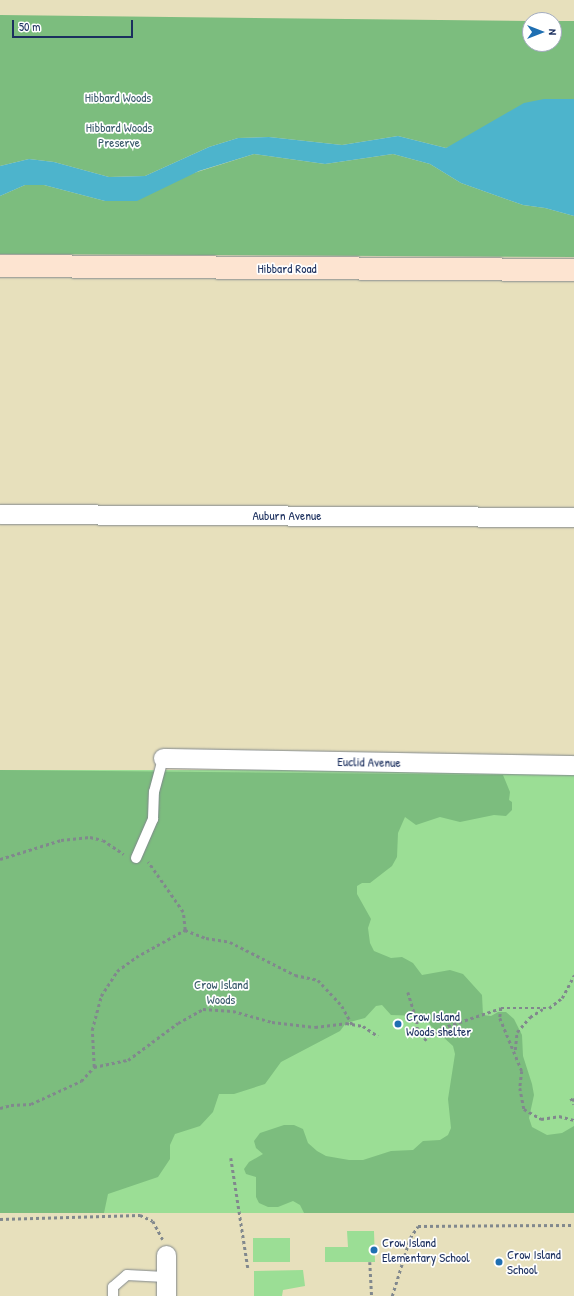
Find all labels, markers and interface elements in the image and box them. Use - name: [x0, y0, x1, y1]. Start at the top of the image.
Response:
- scale bar: [14, 12, 135, 38]
- north arrow: [522, 12, 562, 52]
- text: 50 m: [19, 18, 40, 35]
- text: N: [546, 29, 560, 35]
- park label: Hibbard Woods: [85, 89, 151, 105]
- park label: Hibbard Woods Preserve: [86, 120, 152, 151]
- street label: Hibbard Road: [257, 260, 317, 276]
- street label: Auburn Avenue: [253, 507, 321, 523]
- street label: Euclid Avenue: [337, 754, 401, 770]
- park label: Crow Island Woods: [194, 977, 248, 1008]
- place label: Crow Island Woods shelter: [406, 1009, 471, 1040]
- marker: Crow Island Woods shelter: [393, 1019, 403, 1029]
- place label: Crow Island Elementary School: [382, 1235, 470, 1266]
- marker: Crow Island Elementary School: [369, 1245, 379, 1255]
- place label: Crow Island School: [507, 1247, 561, 1278]
- marker: Crow Island School: [494, 1257, 504, 1267]

